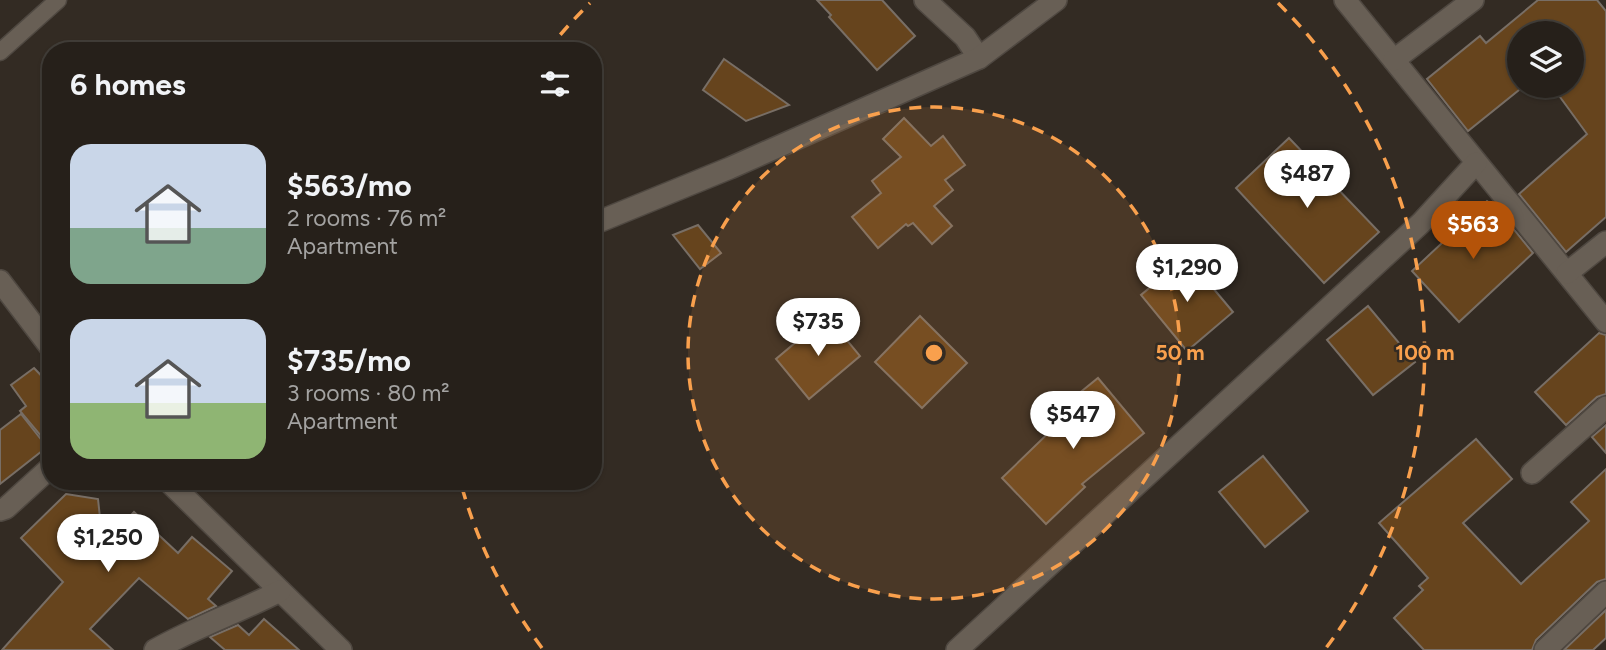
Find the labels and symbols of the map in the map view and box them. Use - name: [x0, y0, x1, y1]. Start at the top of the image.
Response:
- pin: $487: [1266, 150, 1348, 210]
- pin: $563: [1432, 202, 1514, 261]
- pin: $1,290: [1130, 244, 1244, 304]
- pin: $735: [777, 298, 859, 358]
- text: 50 m: [1155, 340, 1205, 365]
- text: 100 m: [1395, 340, 1455, 365]
- centre of rings: [922, 341, 946, 365]
- pin: $547: [1032, 392, 1114, 451]
- pin: $1,250: [51, 514, 165, 574]

